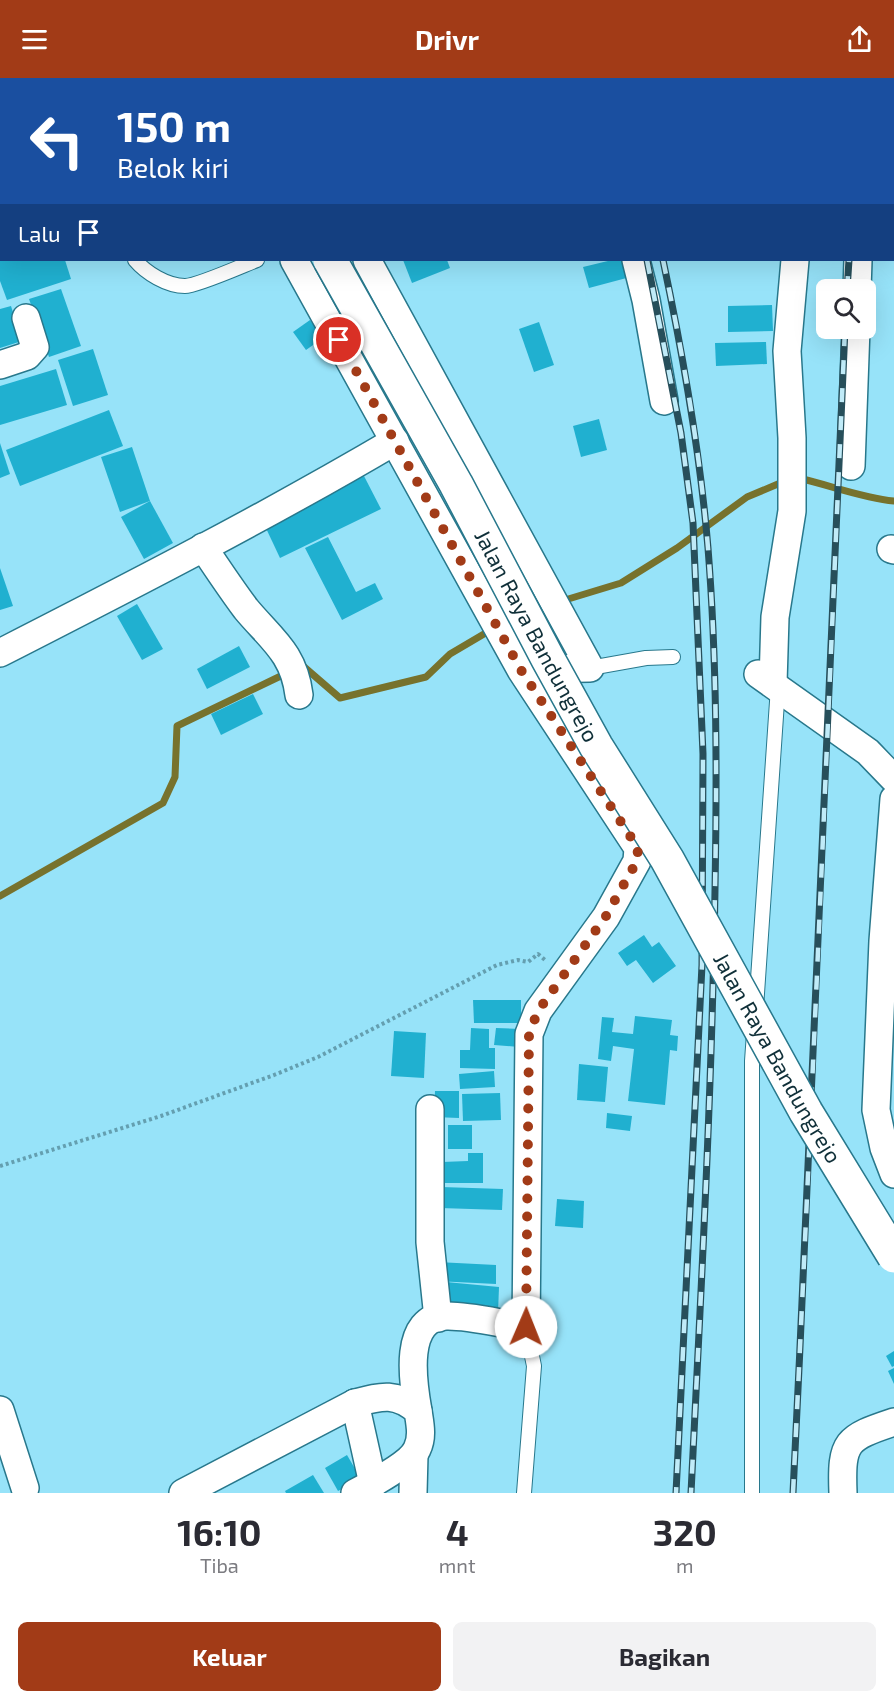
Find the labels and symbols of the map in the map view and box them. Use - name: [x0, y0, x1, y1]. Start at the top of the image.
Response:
- pin: [313, 314, 364, 365]
- street label: Jalan Raya Bandungrejo: [470, 525, 605, 746]
- street label: Jalan Raya Bandungrejo: [709, 948, 848, 1167]
- position arrow: [494, 1295, 558, 1359]

